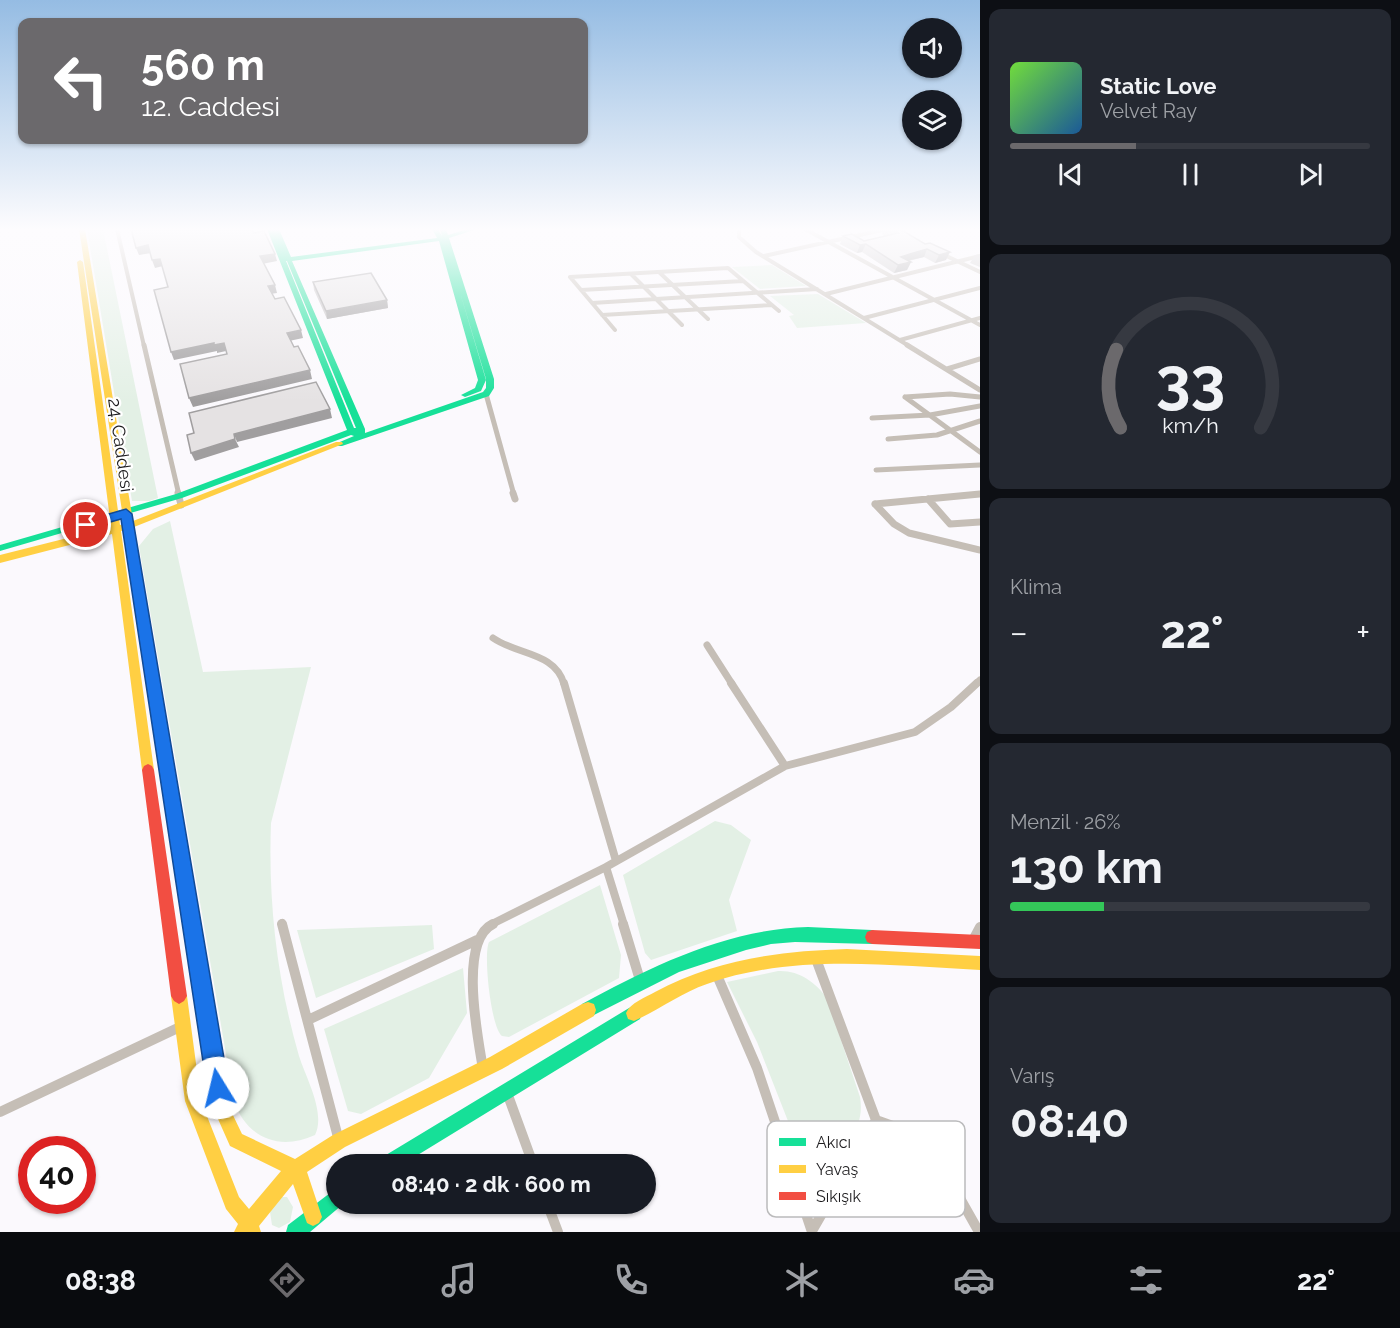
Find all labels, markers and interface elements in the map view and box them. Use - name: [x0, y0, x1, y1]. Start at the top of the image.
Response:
- map controls: [902, 18, 962, 150]
- button: sound: [902, 18, 962, 78]
- text: 560 m: [141, 41, 265, 90]
- icon: left: [42, 42, 120, 120]
- text: Static Love: [1100, 73, 1217, 99]
- button: layers: [902, 90, 962, 150]
- text: 12. Caddesi: [141, 91, 280, 122]
- text: Velvet Ray: [1100, 99, 1197, 123]
- icon: previous: [1054, 158, 1087, 191]
- icon: pause: [1174, 158, 1207, 191]
- icon: next: [1294, 158, 1327, 191]
- text: 33: [1155, 344, 1225, 418]
- street label: 24. Caddesi: [104, 397, 138, 493]
- text: km/h: [1162, 414, 1218, 439]
- pin: [60, 499, 111, 550]
- icon: arrive: [69, 508, 102, 541]
- text: Klima: [1010, 575, 1062, 599]
- text: 22°: [1160, 606, 1224, 659]
- text: −: [1010, 613, 1028, 652]
- text: +: [1356, 613, 1370, 652]
- text: Menzil · 26%: [1010, 810, 1121, 834]
- text: 130 km: [1010, 841, 1163, 894]
- position arrow: [186, 1056, 250, 1120]
- text: Varış: [1010, 1064, 1054, 1088]
- text: 08:40: [1010, 1095, 1129, 1148]
- legend: [767, 1121, 965, 1217]
- text: Akıcı: [816, 1133, 851, 1152]
- speed limit sign: 40: [18, 1136, 96, 1214]
- text: Yavaş: [816, 1160, 858, 1179]
- text: 08:40 · 2 dk · 600 m: [391, 1171, 591, 1197]
- text: Sıkışık: [816, 1187, 861, 1206]
- icon: directions: [266, 1259, 308, 1301]
- icon: music: [438, 1259, 480, 1301]
- icon: phone: [610, 1259, 652, 1301]
- icon: climate: [781, 1259, 823, 1301]
- icon: car: [953, 1259, 995, 1301]
- icon: filters: [1125, 1259, 1167, 1301]
- text: 08:38: [65, 1265, 136, 1296]
- text: 22°: [1297, 1265, 1335, 1296]

